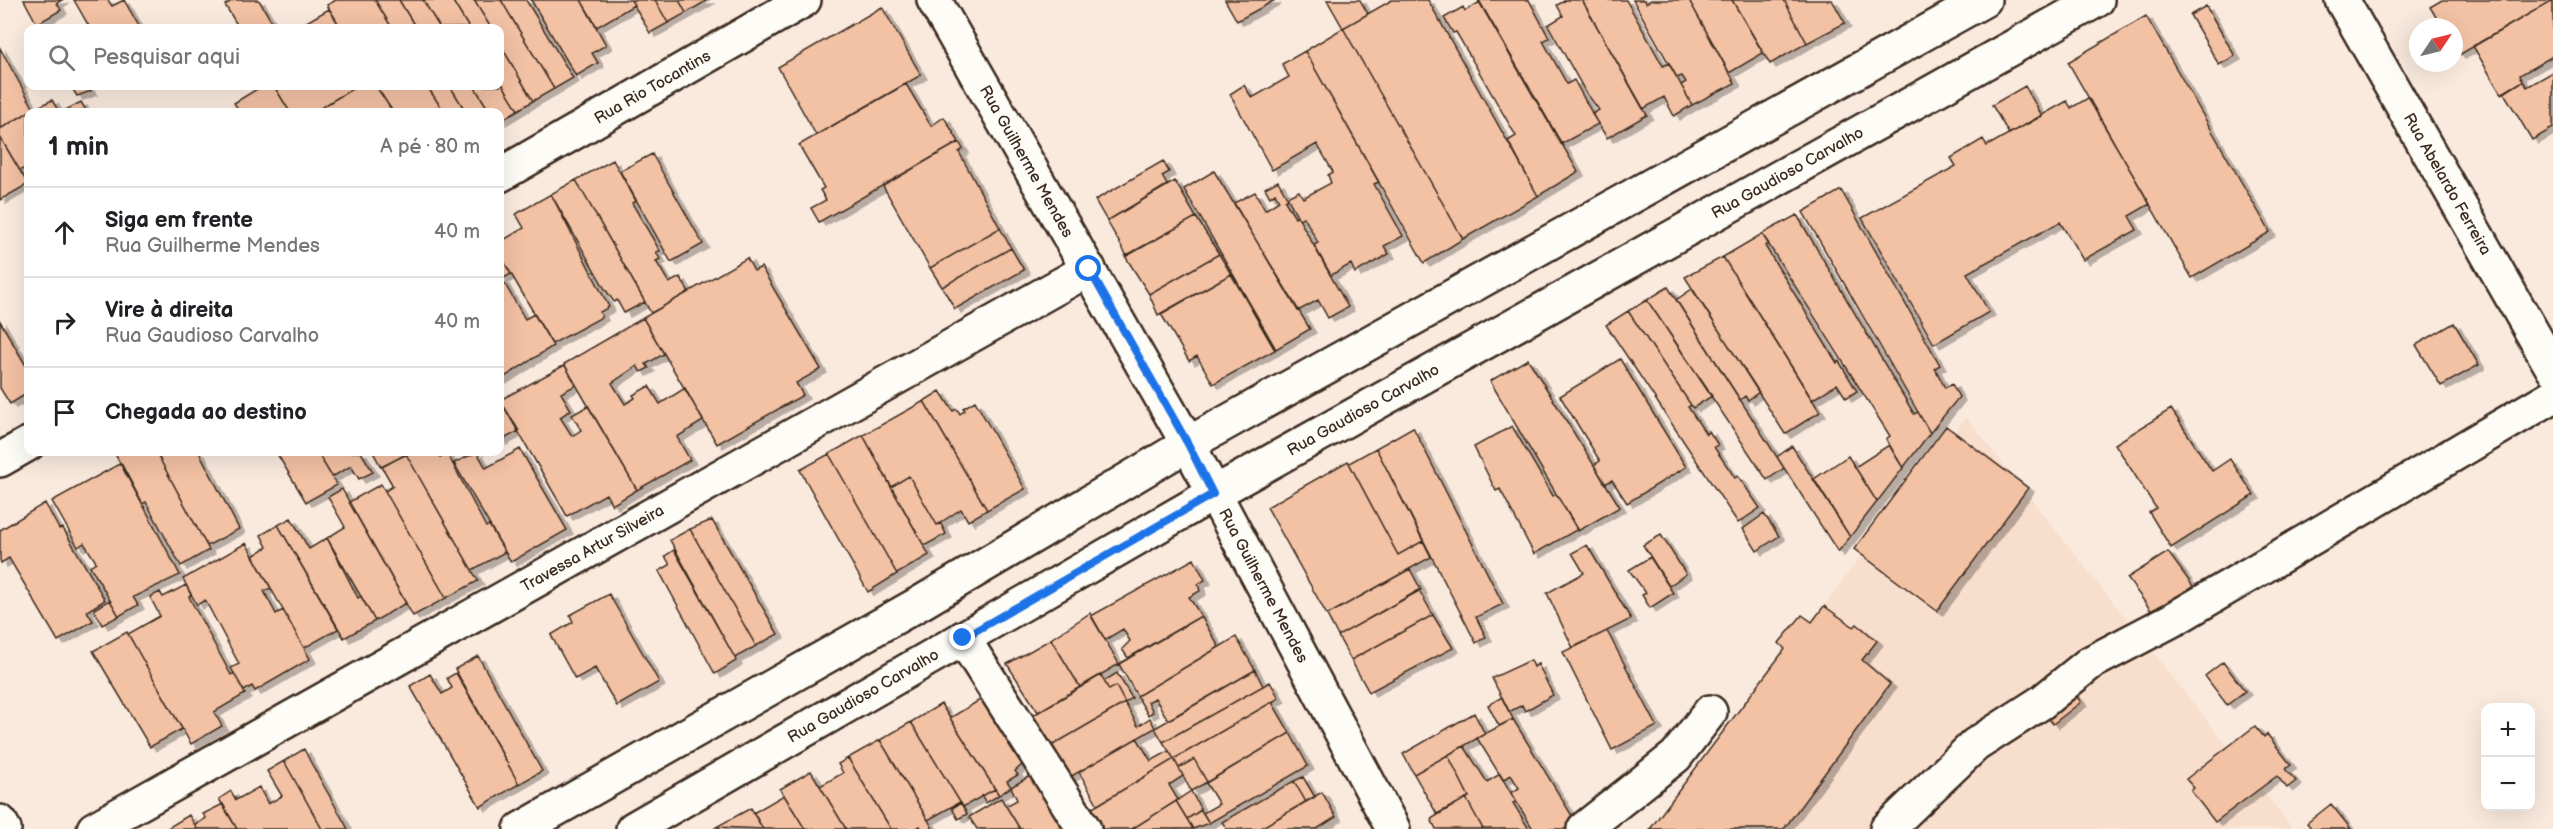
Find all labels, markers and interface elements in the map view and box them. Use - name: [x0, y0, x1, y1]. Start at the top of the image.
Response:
- north arrow: [2409, 18, 2463, 72]
- search box: [24, 24, 504, 90]
- icon: search: [45, 41, 78, 74]
- text: Pesquisar aqui: [93, 44, 240, 71]
- street label: Rua Rio Tocantins: [591, 46, 714, 128]
- street label: Rua Guilherme Mendes: [975, 82, 1077, 241]
- street label: Rua Abelardo Ferreira: [2399, 110, 2495, 258]
- street label: Rua Gaudioso Carvalho: [1708, 123, 1867, 223]
- text: 1 min: [48, 132, 109, 163]
- text: A pé · 80 m: [380, 135, 480, 159]
- text: Siga em frente: [105, 207, 253, 234]
- icon: ahead: [48, 216, 81, 249]
- text: 40 m: [434, 220, 480, 244]
- text: Rua Guilherme Mendes: [105, 234, 320, 258]
- route start: [1075, 255, 1101, 281]
- text: Vire à direita: [105, 297, 233, 324]
- icon: right: [48, 306, 81, 339]
- text: 40 m: [434, 310, 480, 334]
- text: Rua Gaudioso Carvalho: [105, 324, 319, 348]
- street label: Rua Gaudioso Carvalho: [1284, 360, 1443, 460]
- icon: arrive: [48, 396, 81, 429]
- text: Chegada ao destino: [105, 399, 307, 426]
- street label: Travessa Artur Silveira: [518, 501, 667, 596]
- street label: Rua Guilherme Mendes: [1215, 505, 1312, 666]
- route end: [949, 624, 975, 650]
- street label: Rua Gaudioso Carvalho: [784, 645, 942, 747]
- map controls: [2481, 703, 2535, 811]
- button: +: [2481, 703, 2535, 757]
- button: −: [2481, 757, 2535, 811]

